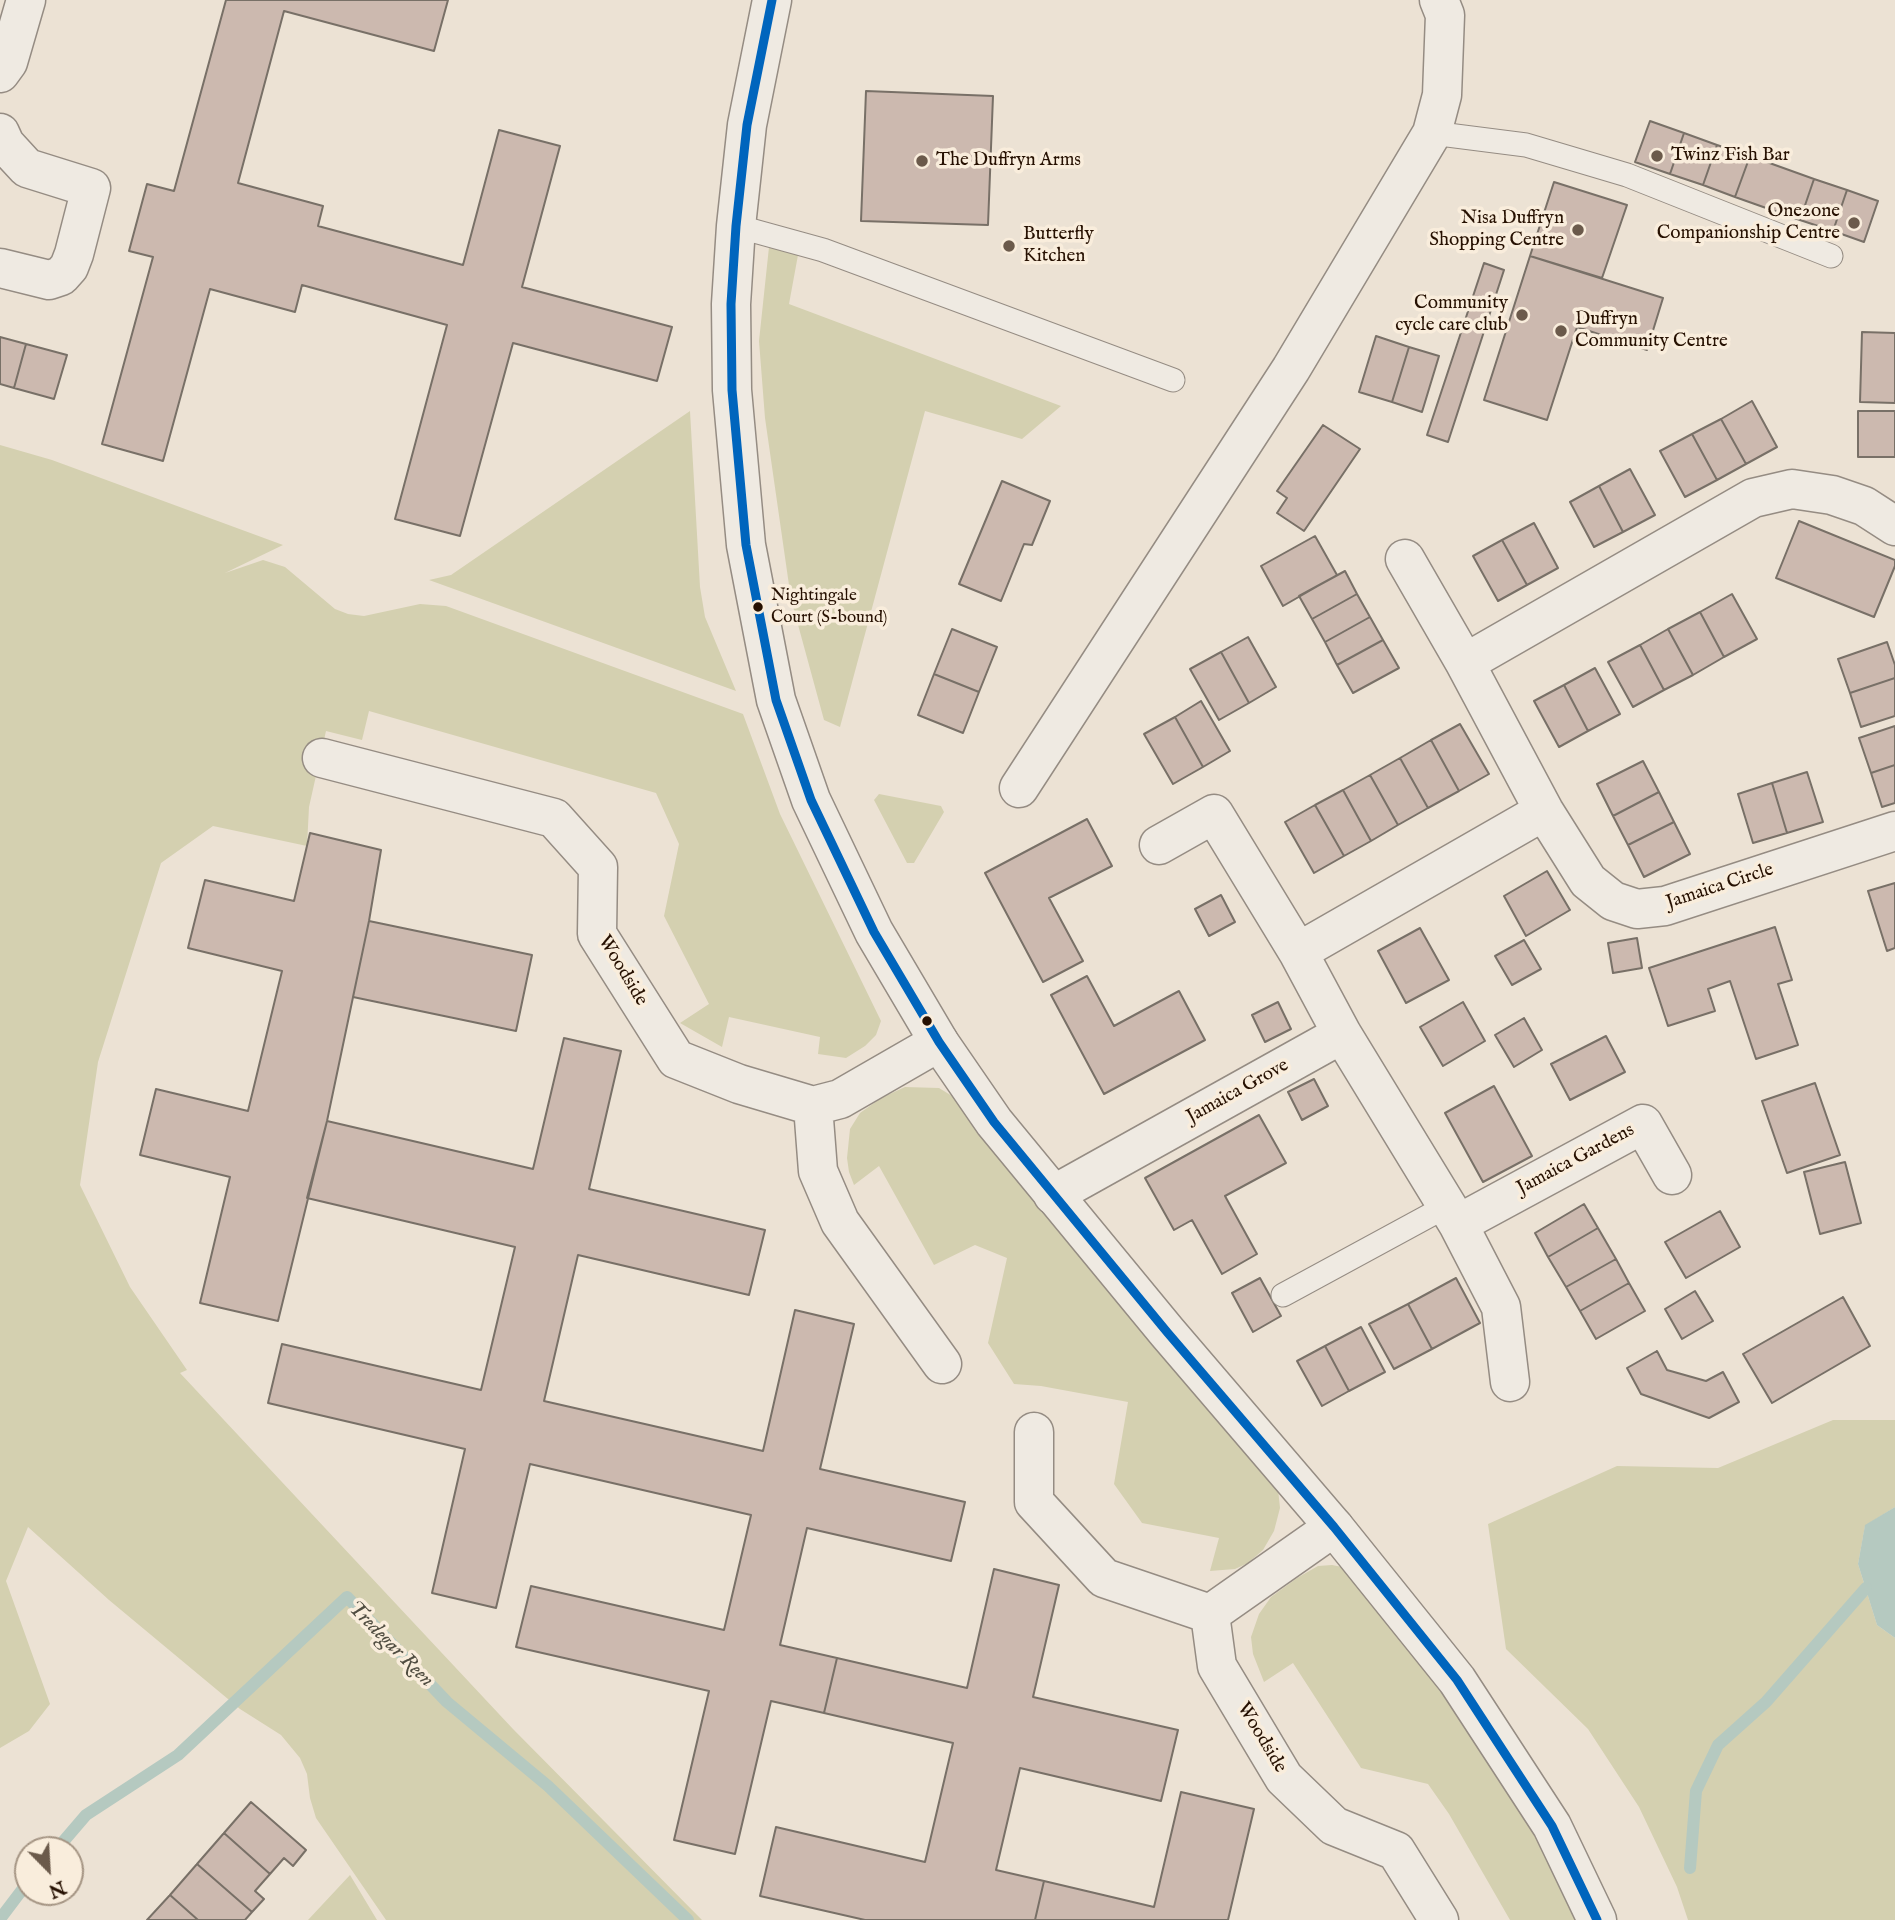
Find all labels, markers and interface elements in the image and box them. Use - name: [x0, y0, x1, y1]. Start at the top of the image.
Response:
- place label: Twinz Fish Bar: [1671, 145, 1790, 167]
- marker: Twinz Fish Bar: [1649, 148, 1665, 164]
- place label: The Duffryn Arms: [936, 150, 1081, 172]
- marker: The Duffryn Arms: [914, 153, 930, 169]
- place label: One2one Companionship Centre: [1657, 201, 1840, 245]
- place label: Nisa Duffryn Shopping Centre: [1429, 208, 1564, 252]
- marker: One2one Companionship Centre: [1846, 215, 1862, 231]
- marker: Nisa Duffryn Shopping Centre: [1570, 222, 1586, 238]
- place label: Butterfly Kitchen: [1023, 224, 1094, 268]
- marker: Butterfly Kitchen: [1001, 238, 1017, 254]
- place label: Community cycle care club: [1395, 293, 1508, 337]
- marker: Community cycle care club: [1514, 307, 1530, 323]
- place label: Duffryn Community Centre: [1575, 309, 1728, 353]
- marker: Duffryn Community Centre: [1553, 323, 1569, 339]
- place label: Nightingale Court (S-bound): [771, 587, 887, 627]
- marker: Nightingale Court (S-bound): [751, 600, 765, 614]
- street label: Jamaica Circle: [1663, 859, 1777, 915]
- street label: Woodside: [592, 932, 652, 1010]
- unlabelled marker: [920, 1014, 934, 1028]
- street label: Jamaica Grove: [1183, 1055, 1293, 1129]
- street label: Jamaica Gardens: [1513, 1119, 1639, 1201]
- water label: Tredegar Reen: [342, 1597, 438, 1693]
- street label: Woodside: [1231, 1699, 1291, 1777]
- north arrow: [14, 1836, 84, 1906]
- text: N: [44, 1874, 69, 1903]

